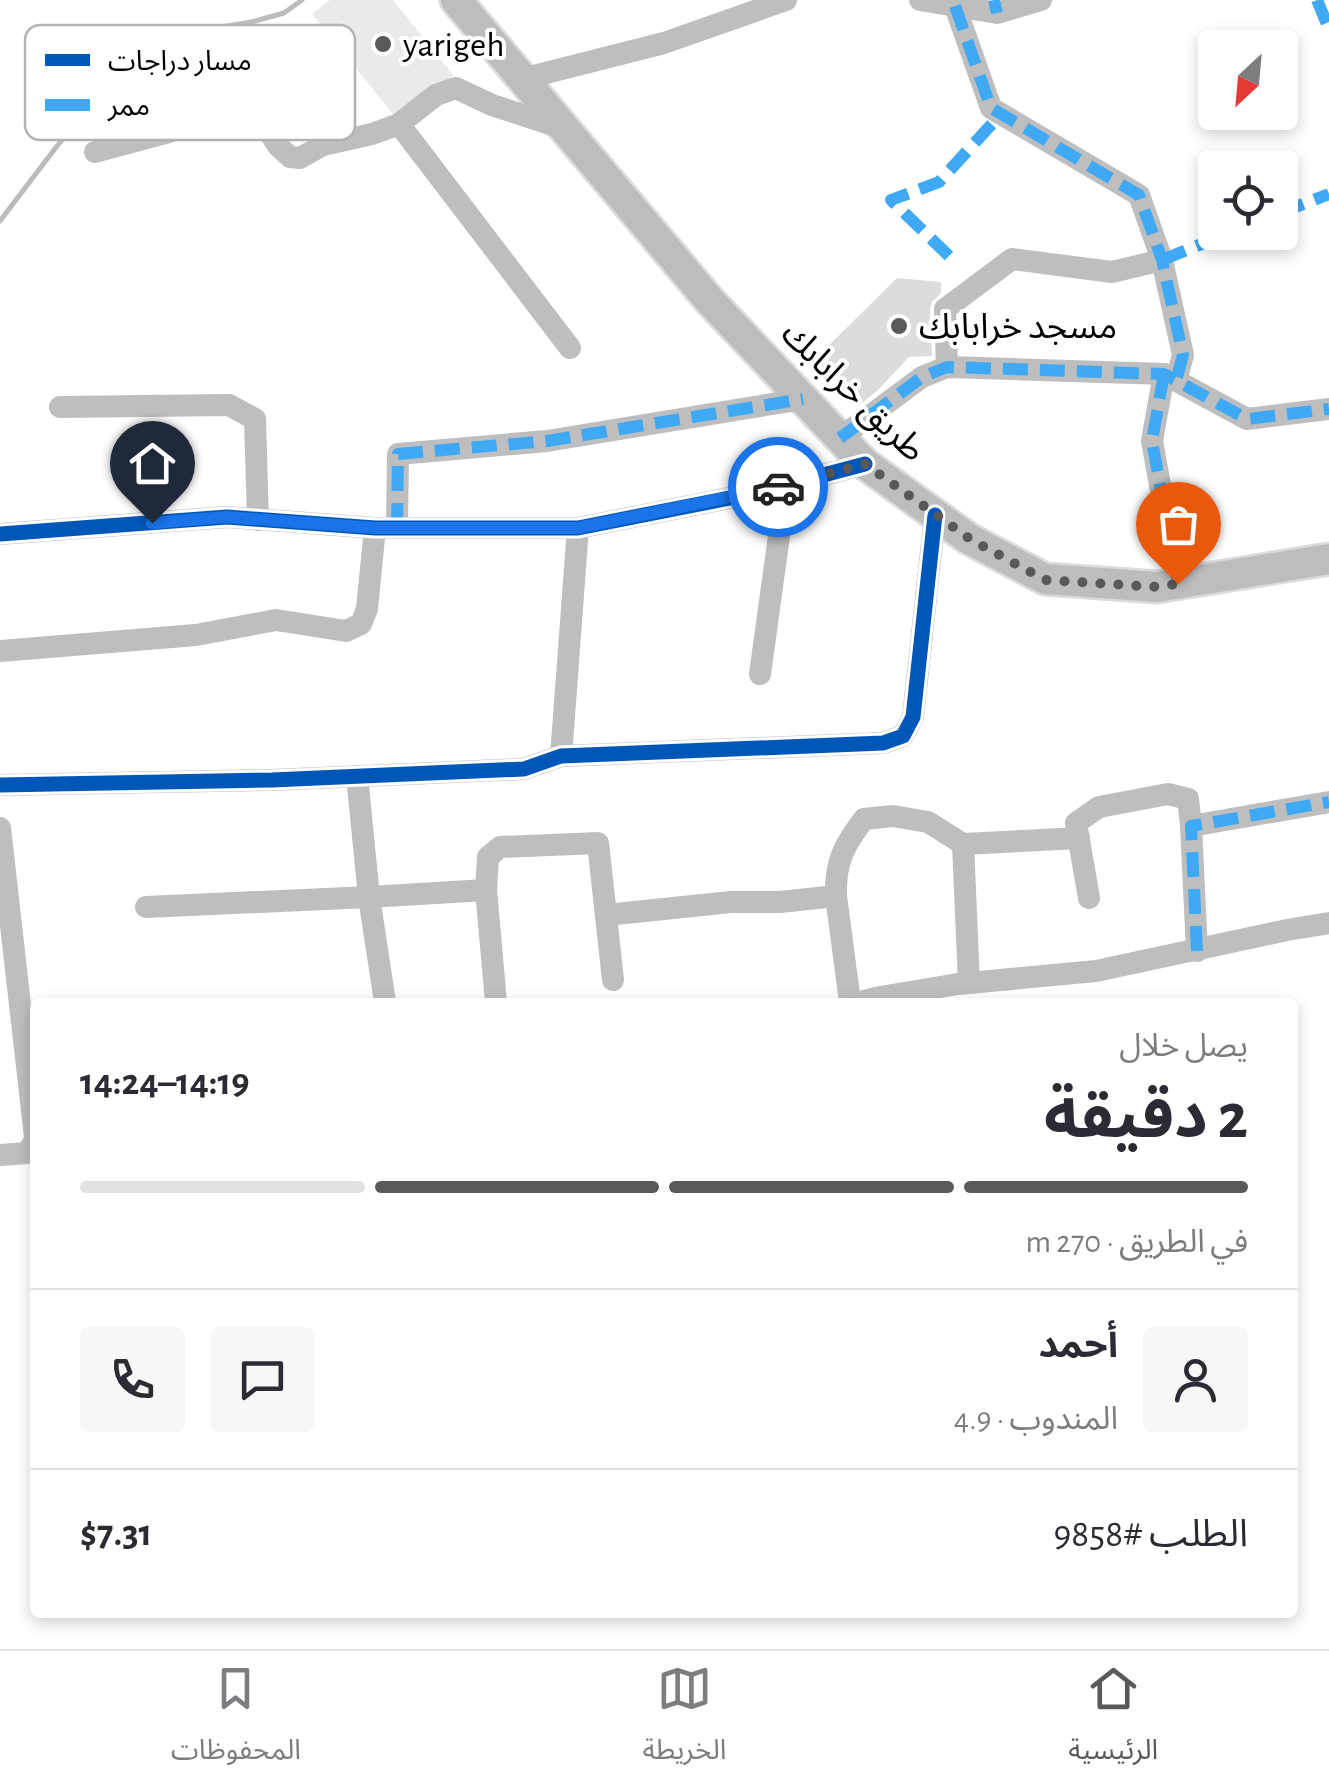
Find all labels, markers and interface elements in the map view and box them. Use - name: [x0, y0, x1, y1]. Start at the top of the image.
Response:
- legend: [25, 25, 355, 140]
- place label: yarigeh: [402, 28, 504, 63]
- north arrow: [1198, 30, 1298, 130]
- map controls: [1198, 30, 1298, 250]
- marker: yarigeh: [372, 33, 394, 55]
- text: مسار دراجات: [108, 48, 252, 77]
- text: ممر: [107, 93, 150, 122]
- button: locate: [1198, 150, 1298, 250]
- place label: مسجد خرابابك: [919, 310, 1117, 346]
- street label: طريق خرابابك: [773, 315, 931, 470]
- marker: مسجد خرابابك: [888, 315, 910, 337]
- pin: [110, 421, 195, 524]
- icon: home: [125, 436, 180, 491]
- courier: [728, 437, 828, 537]
- icon: car: [751, 460, 806, 515]
- pin: [1136, 482, 1221, 585]
- icon: bag: [1151, 497, 1206, 552]
- text: يصل خلال: [1119, 1030, 1248, 1062]
- text: 14:19–14:24: [80, 1064, 250, 1102]
- text: 2 دقيقة: [1044, 1085, 1248, 1150]
- text: في الطريق · 270 m: [1025, 1226, 1248, 1258]
- button: phone: [80, 1327, 185, 1432]
- button: chat: [210, 1327, 315, 1432]
- text: أحمد: [1038, 1327, 1118, 1365]
- button: person: [1143, 1327, 1248, 1432]
- text: المندوب · 4.9: [954, 1403, 1118, 1435]
- text: $7.31: [80, 1515, 152, 1553]
- text: الطلب #9858: [1054, 1516, 1248, 1554]
- tab: المحفوظات: [171, 1661, 301, 1780]
- tab: الخريطة: [643, 1661, 726, 1780]
- tab: الرئيسية: [1068, 1661, 1158, 1780]

